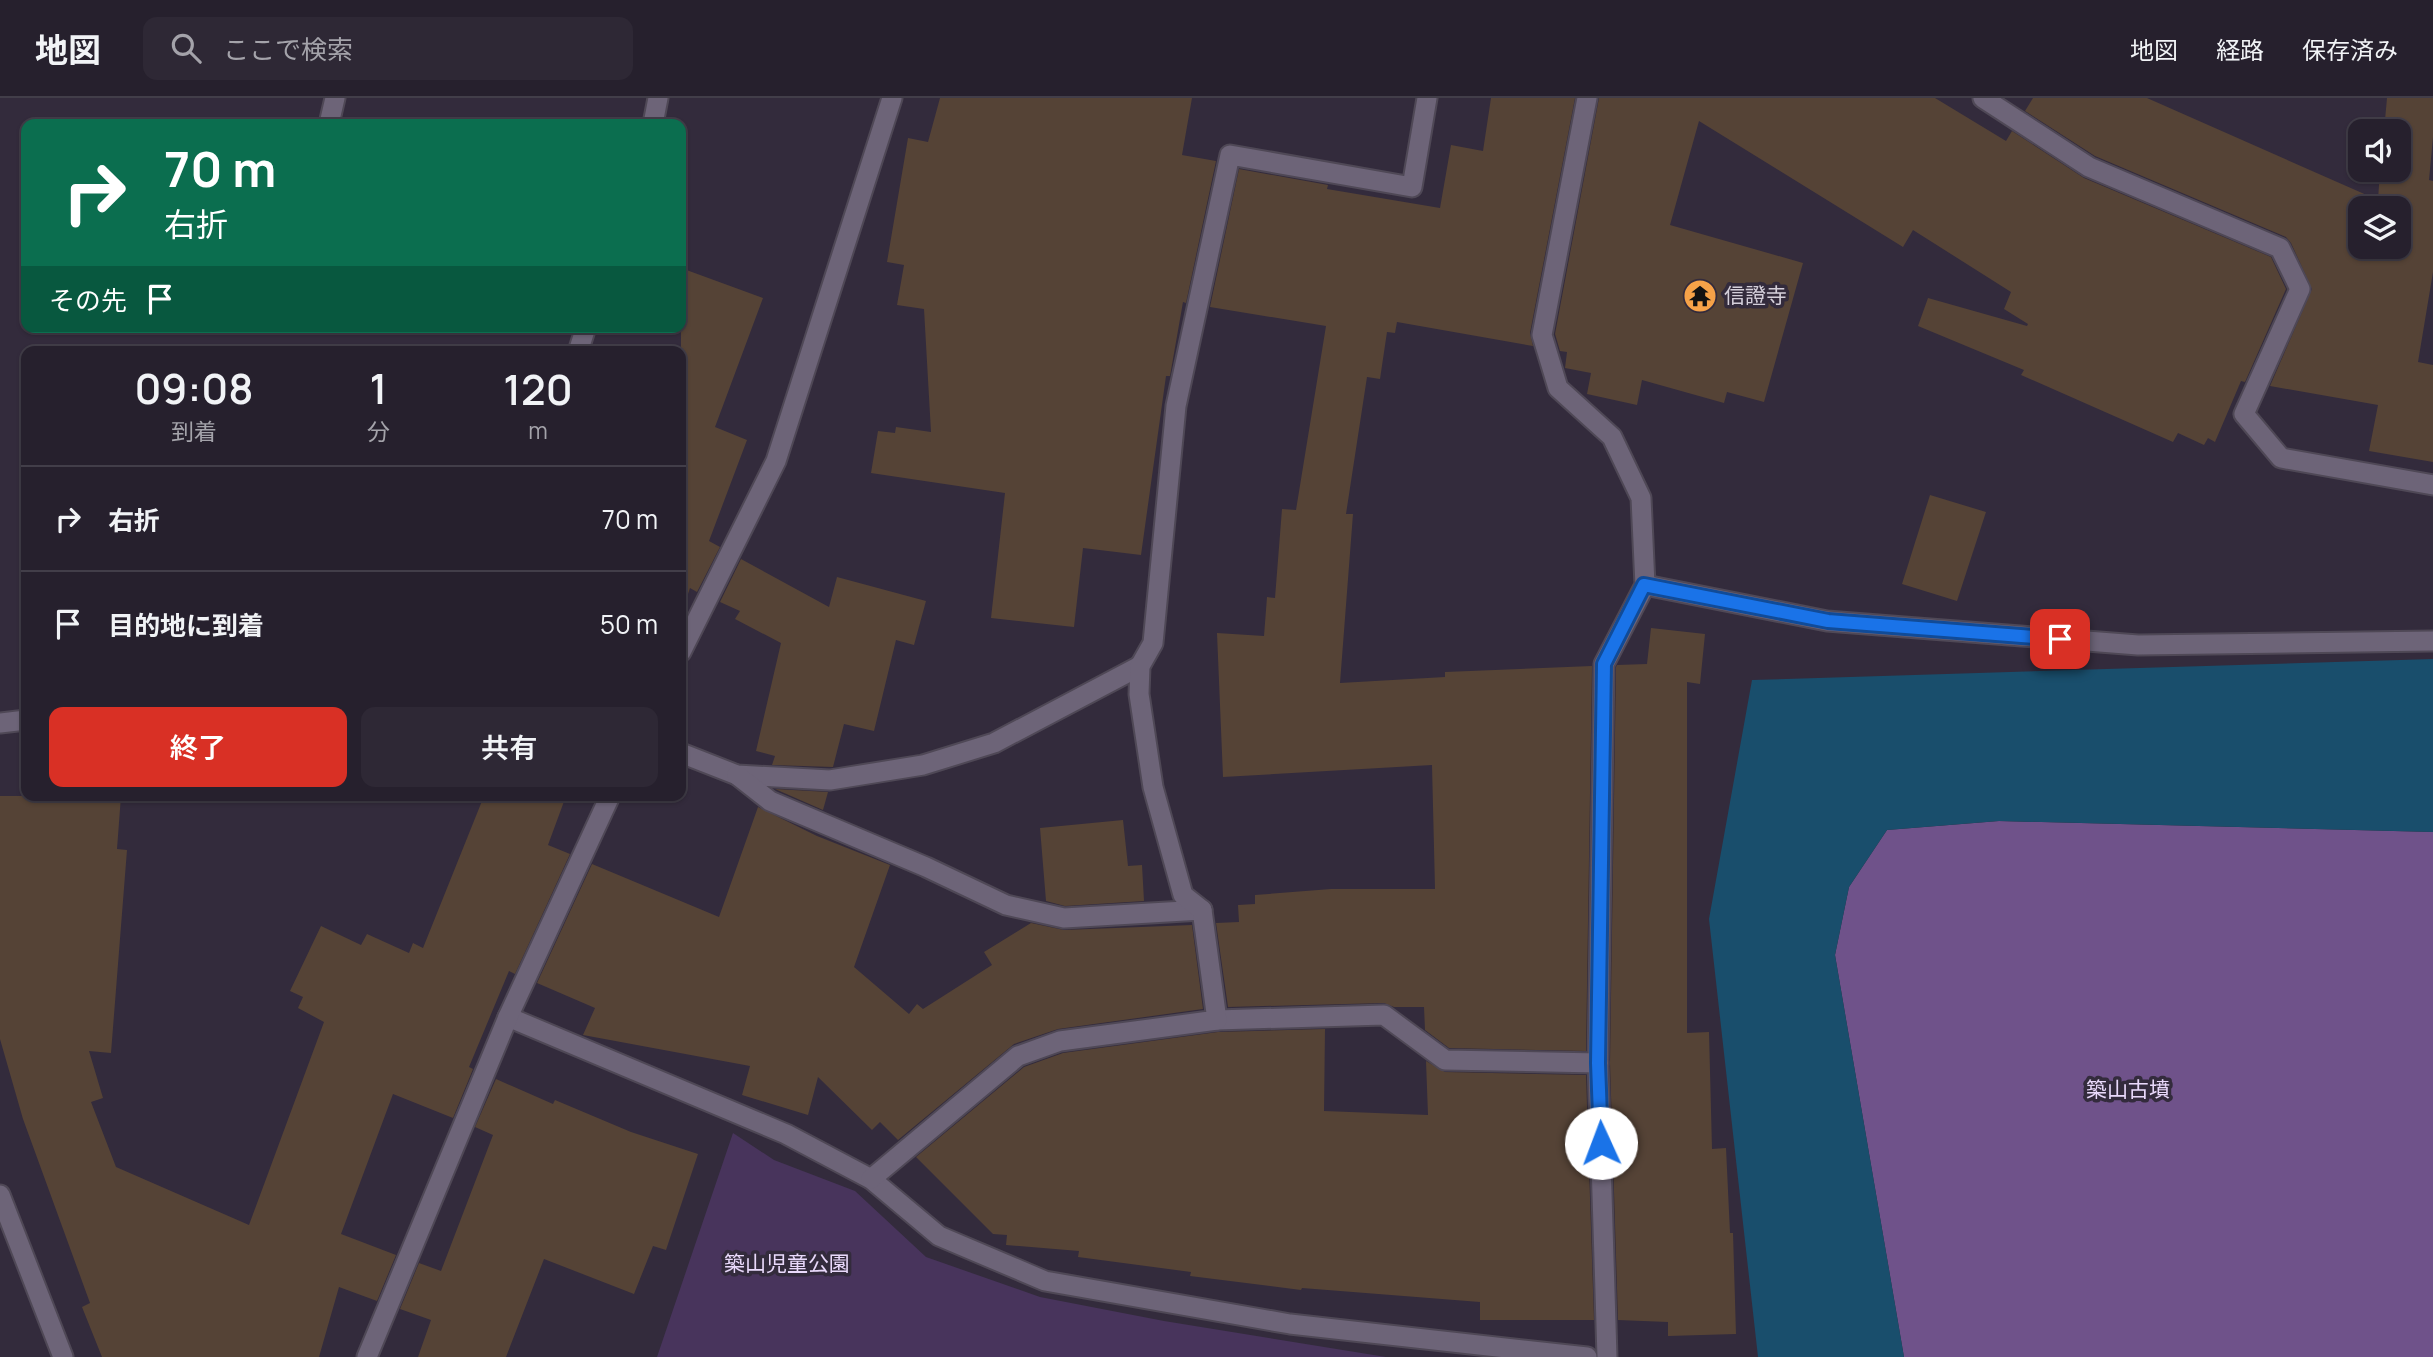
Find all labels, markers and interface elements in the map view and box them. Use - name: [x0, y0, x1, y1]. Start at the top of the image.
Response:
- search box: [143, 17, 633, 80]
- text: 地図: [35, 27, 101, 72]
- icon: search: [167, 29, 205, 67]
- text: ここで検索: [223, 31, 353, 67]
- text: 地図: [2130, 33, 2178, 66]
- text: 経路: [2216, 33, 2264, 66]
- text: 保存済み: [2302, 33, 2398, 66]
- map controls: [2348, 119, 2411, 259]
- button: sound: [2348, 119, 2411, 182]
- text: 70 m: [164, 135, 276, 202]
- icon: right: [49, 147, 140, 238]
- button: layers: [2348, 196, 2411, 259]
- text: 右折: [164, 202, 228, 246]
- temple icon: 信證寺: [1681, 277, 1719, 315]
- icon: arrive: [141, 280, 179, 318]
- place label: 信證寺: [1724, 281, 1787, 309]
- text: その先: [49, 282, 127, 318]
- text: 09:08: [134, 359, 253, 417]
- text: 1: [369, 359, 387, 417]
- text: 120: [503, 360, 573, 418]
- text: m: [528, 414, 548, 446]
- text: 到着: [171, 415, 217, 447]
- text: 分: [367, 415, 390, 447]
- icon: right: [49, 500, 87, 538]
- text: 70 m: [602, 501, 658, 537]
- text: 右折: [108, 502, 160, 538]
- icon: arrive: [49, 605, 87, 643]
- text: 50 m: [600, 606, 658, 642]
- text: 目的地に到着: [108, 607, 264, 643]
- pin: [2030, 609, 2090, 669]
- icon: arrive: [2041, 620, 2079, 658]
- button: 終了: [49, 707, 347, 787]
- button: 共有: [361, 707, 658, 787]
- park label: 築山古墳: [2086, 1075, 2170, 1103]
- position arrow: [1564, 1106, 1638, 1180]
- park label: 築山児童公園: [724, 1249, 850, 1277]

